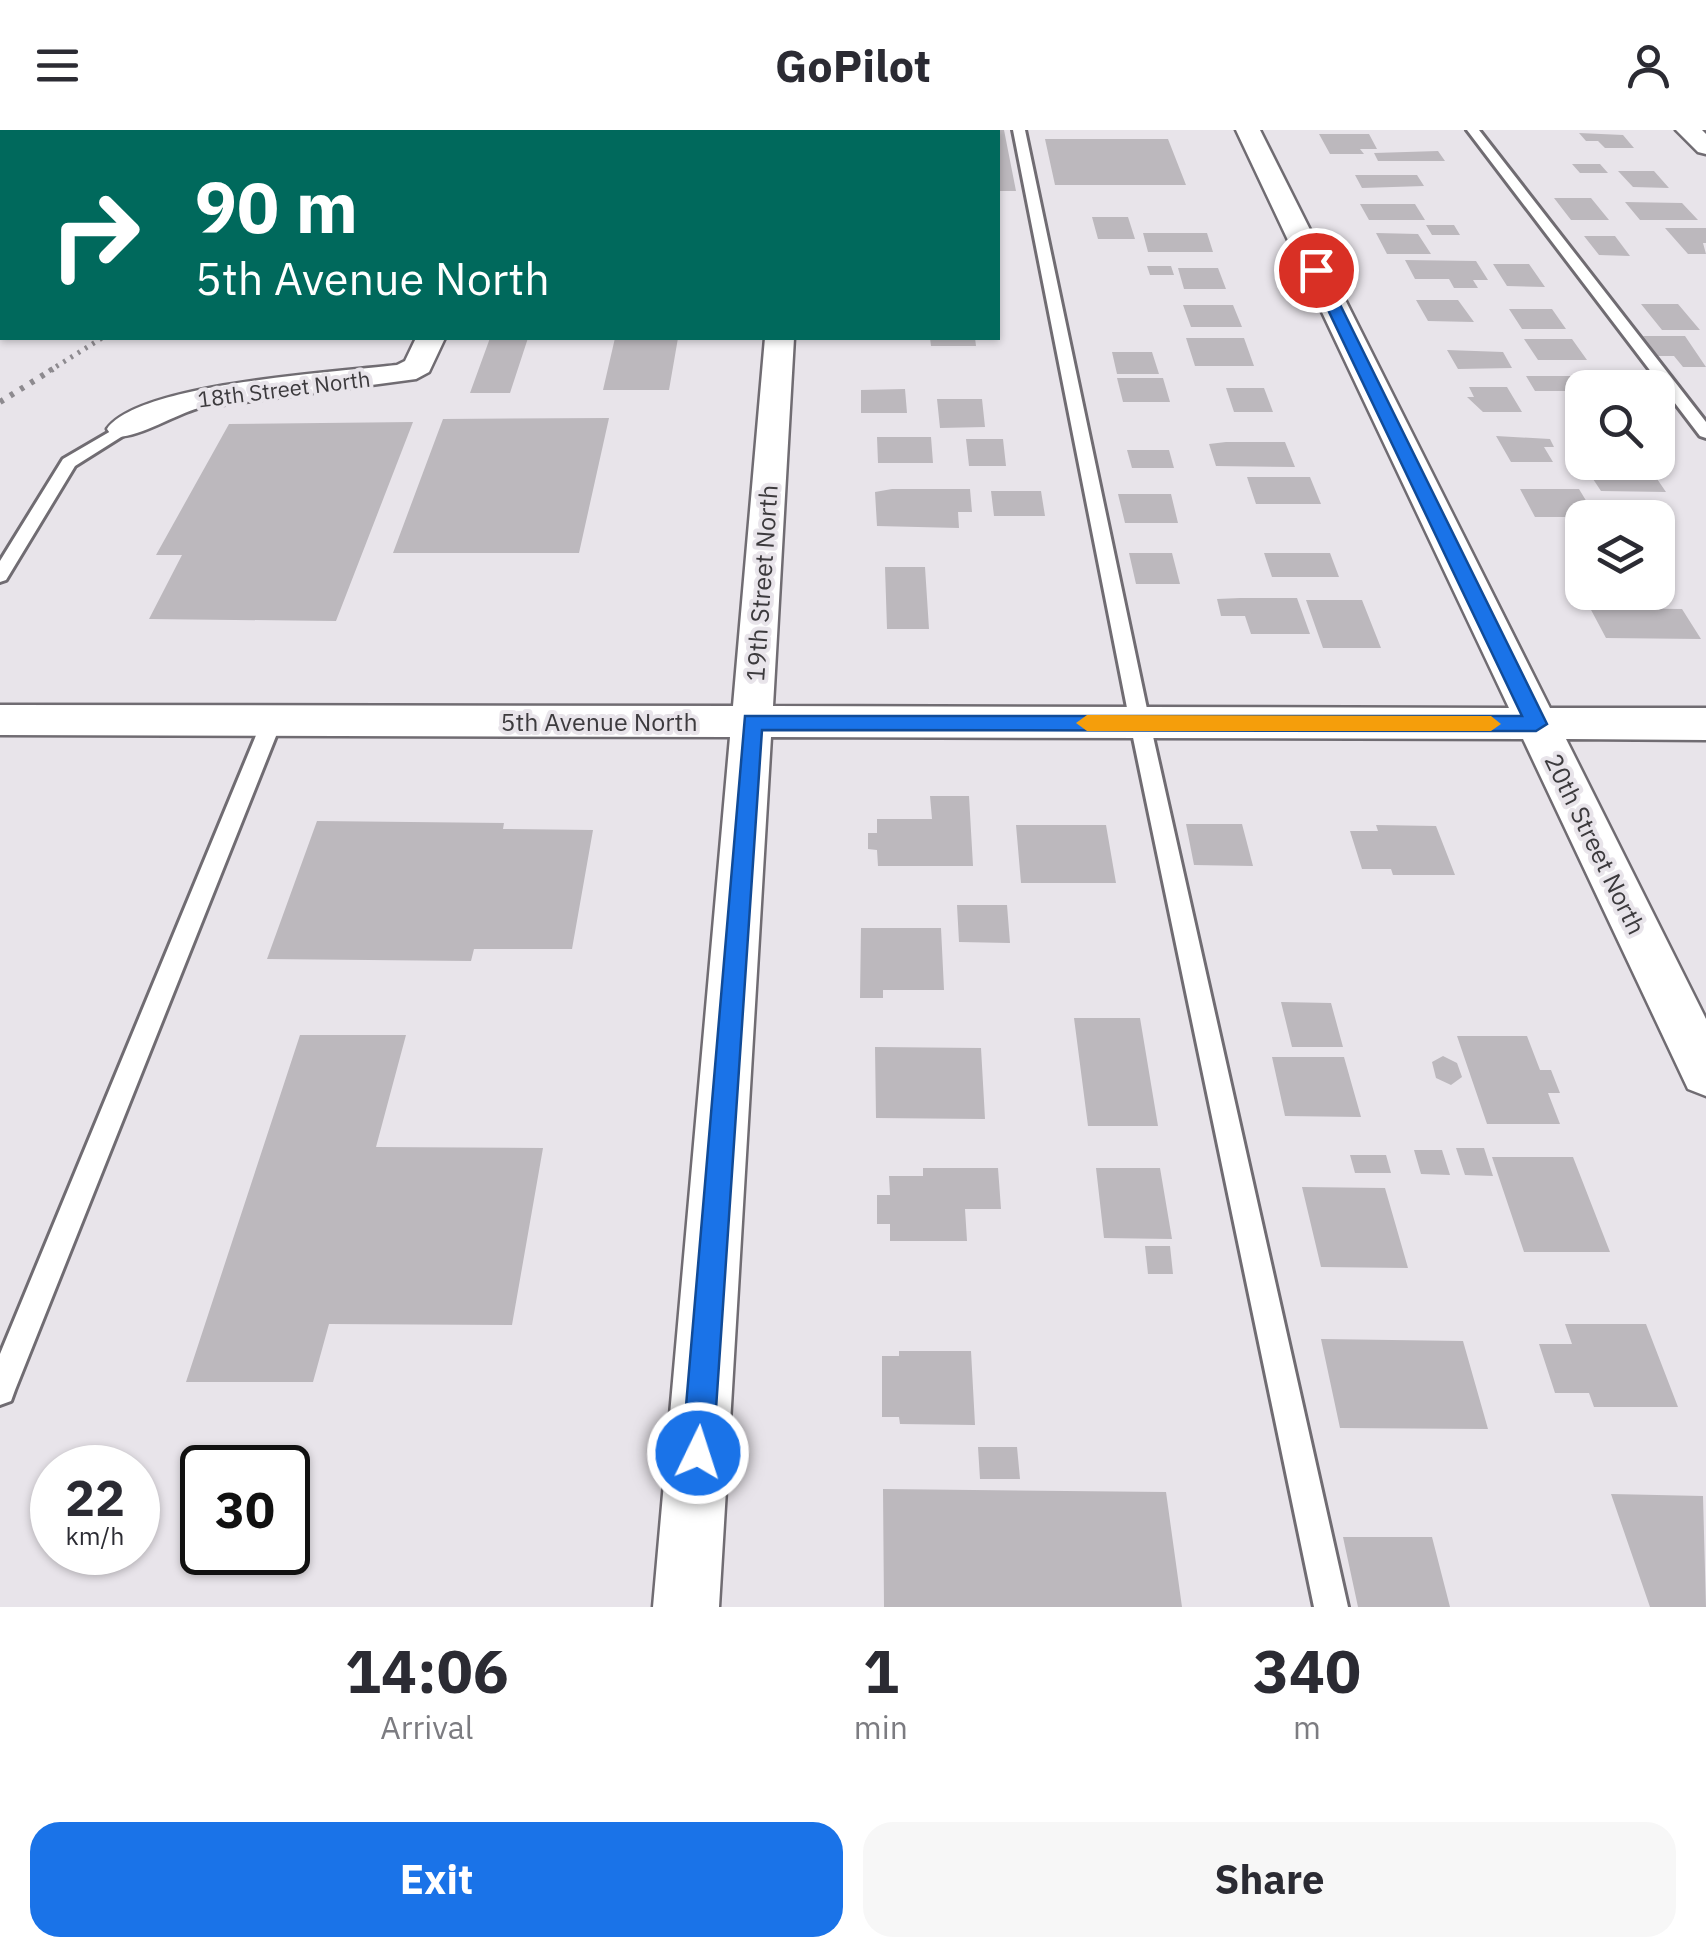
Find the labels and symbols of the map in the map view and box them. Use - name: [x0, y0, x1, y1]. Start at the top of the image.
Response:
- pin: [1274, 228, 1359, 313]
- street label: 18th Street North: [196, 364, 372, 413]
- street label: 19th Street North: [738, 483, 785, 683]
- street label: 5th Avenue North: [500, 705, 698, 738]
- street label: 20th Street North: [1537, 748, 1654, 940]
- position arrow: [646, 1401, 750, 1505]
- speed limit sign: 30: [180, 1445, 310, 1575]

